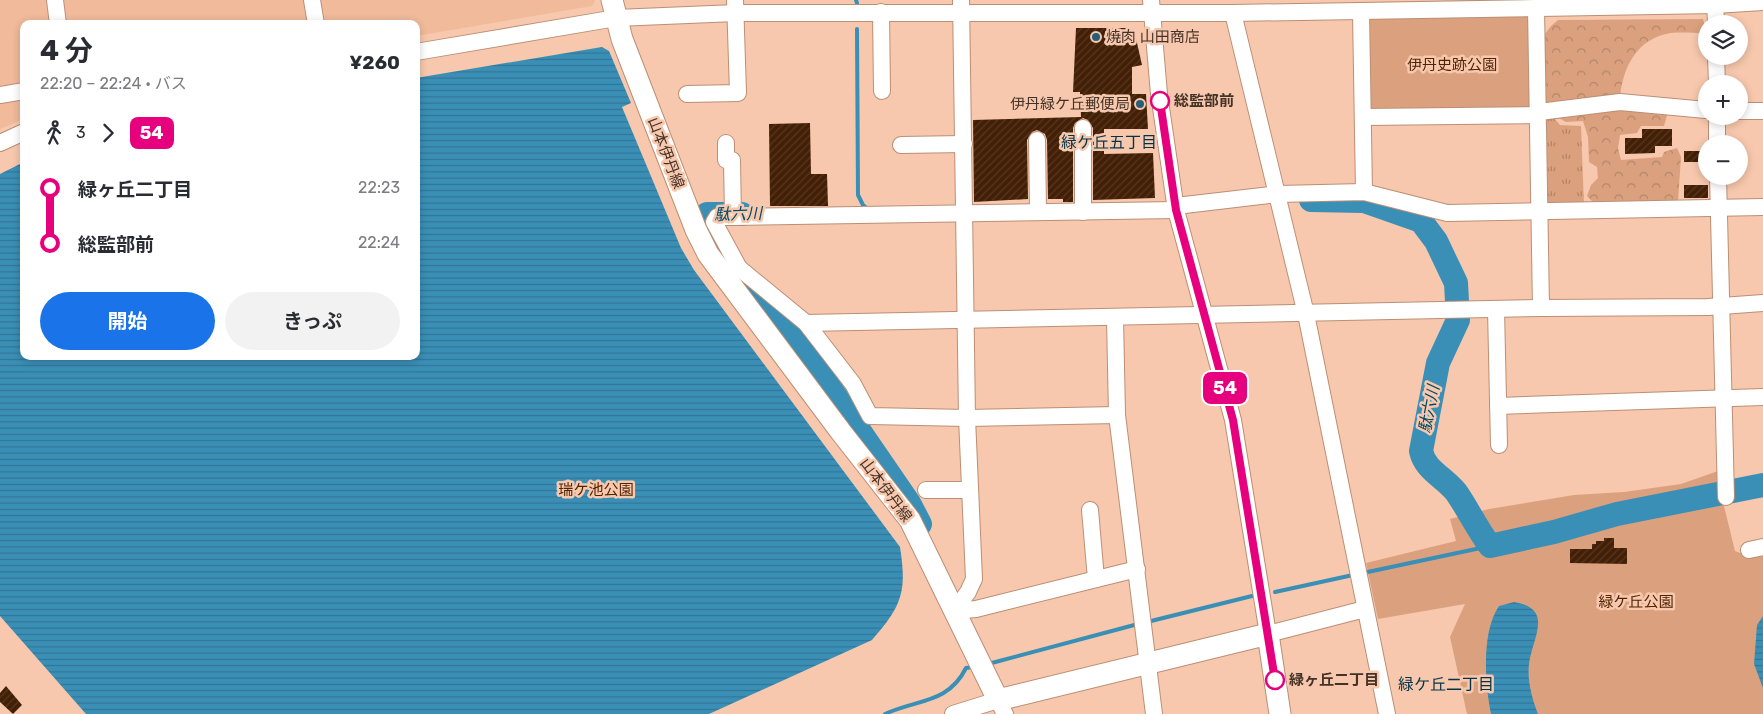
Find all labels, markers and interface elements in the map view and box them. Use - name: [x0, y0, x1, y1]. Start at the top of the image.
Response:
- map controls: [1698, 15, 1748, 185]
- button: layers: [1698, 15, 1748, 65]
- place label: 焼肉 山田商店: [1106, 28, 1200, 46]
- marker: 焼肉 山田商店: [1090, 31, 1102, 43]
- text: 4 分: [40, 34, 93, 67]
- text: ¥260: [349, 51, 400, 74]
- park label: 伊丹史跡公園: [1407, 56, 1497, 74]
- text: 22:20 – 22:24 · バス: [40, 74, 187, 93]
- button: +: [1698, 75, 1748, 125]
- marker: 総監部前: [1150, 91, 1170, 111]
- place label: 総監部前: [1174, 92, 1234, 110]
- place label: 伊丹緑ケ丘郵便局: [1010, 95, 1130, 113]
- marker: 伊丹緑ケ丘郵便局: [1134, 98, 1146, 110]
- street label: 山本伊丹線: [644, 115, 688, 191]
- icon: walk: [40, 119, 68, 147]
- icon: forward: [94, 119, 122, 147]
- text: 54: [140, 122, 164, 144]
- text: 3: [76, 123, 86, 142]
- district label: 緑ケ丘五丁目: [1061, 133, 1157, 152]
- button: −: [1698, 135, 1748, 185]
- text: 緑ヶ丘二丁目: [78, 178, 192, 201]
- text: 22:23: [358, 178, 400, 197]
- water label: 駄六川: [714, 204, 764, 224]
- text: 総監部前: [78, 233, 154, 256]
- text: 22:24: [358, 233, 400, 252]
- button: 開始: [40, 292, 215, 350]
- button: きっぷ: [225, 292, 400, 350]
- line badge: 54: [1202, 372, 1248, 404]
- text: 54: [1213, 377, 1237, 399]
- water label: 駄六川: [1415, 382, 1443, 434]
- street label: 山本伊丹線: [856, 455, 916, 525]
- park label: 瑞ケ池公園: [558, 481, 634, 499]
- park label: 緑ケ丘公園: [1598, 593, 1674, 611]
- marker: 緑ヶ丘二丁目: [1265, 670, 1285, 690]
- place label: 緑ヶ丘二丁目: [1289, 671, 1379, 689]
- district label: 緑ケ丘二丁目: [1398, 675, 1494, 694]

